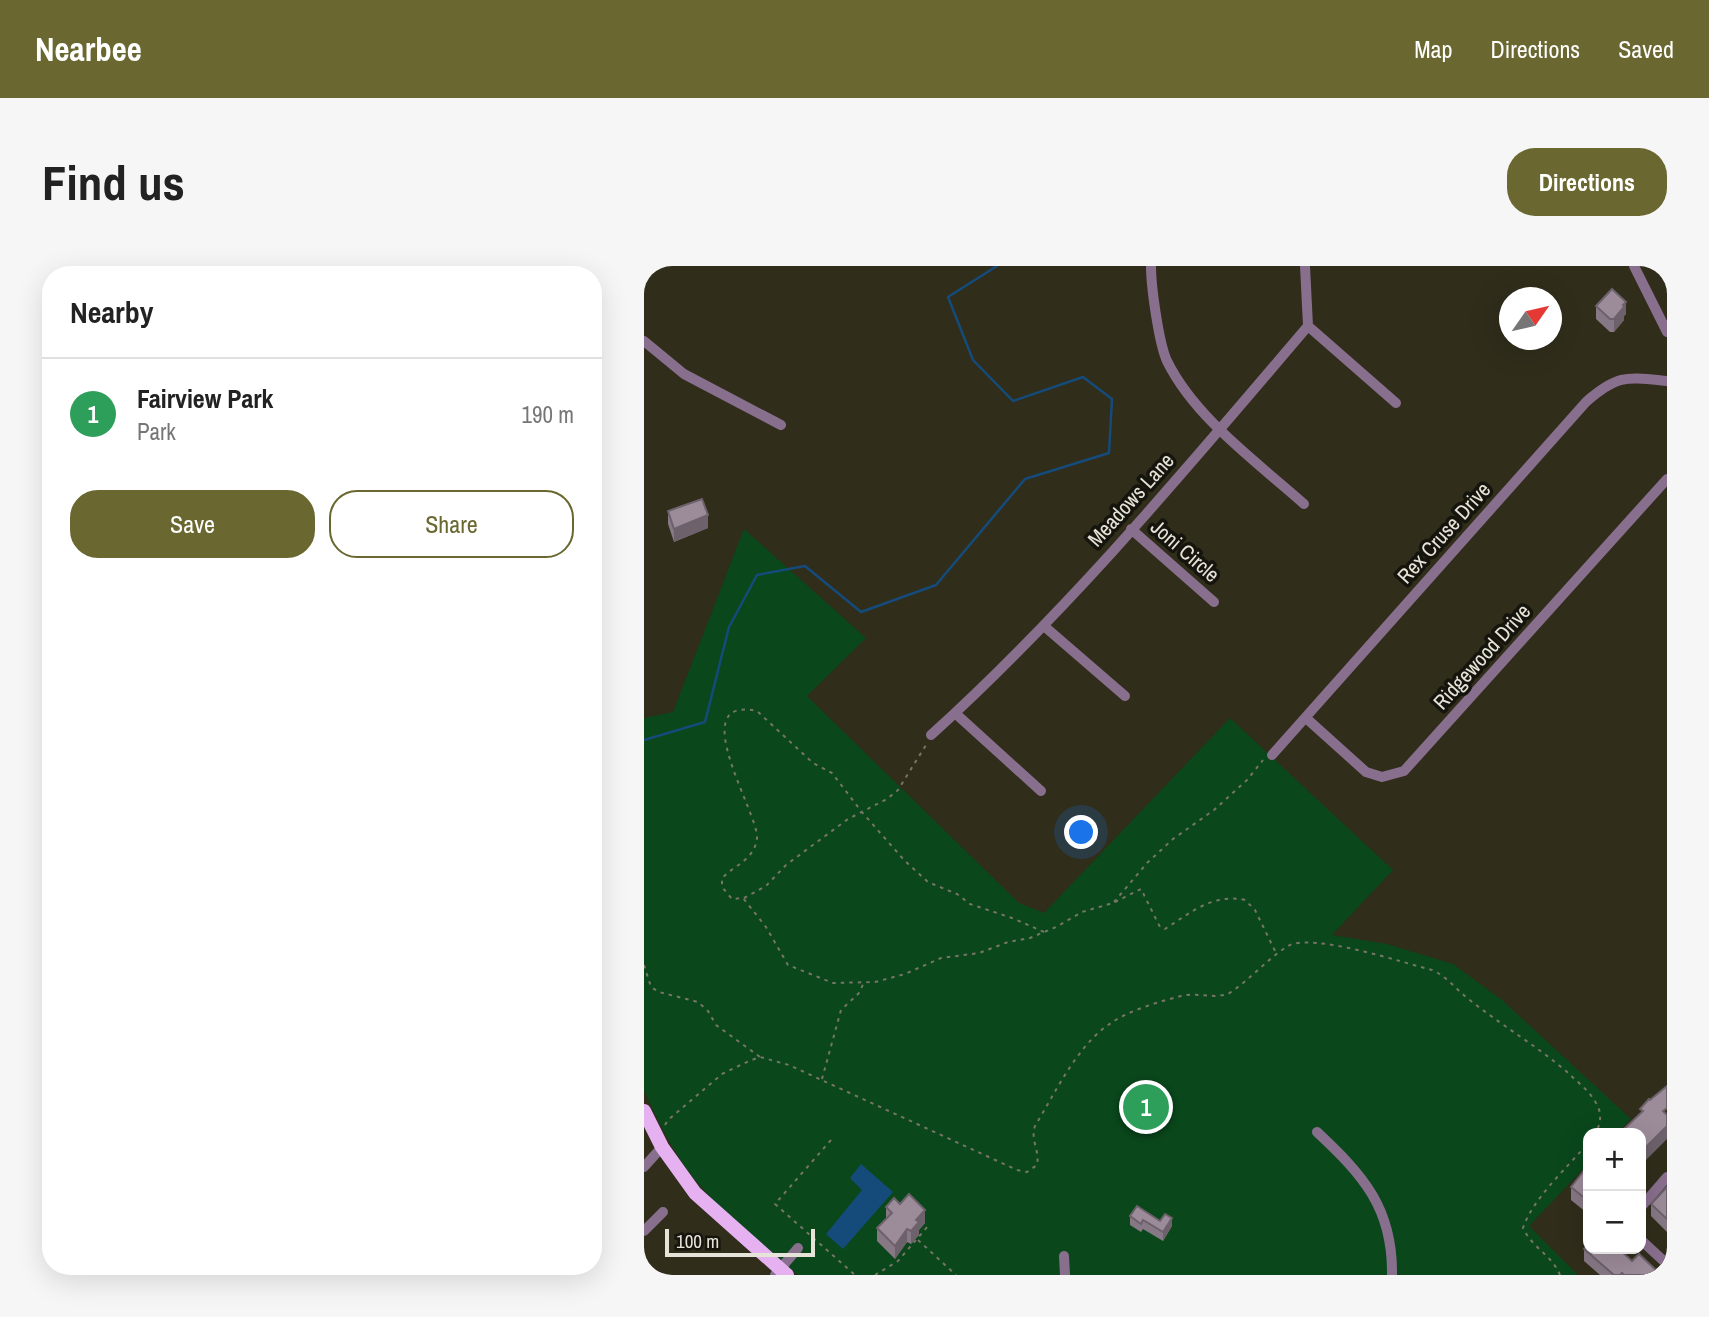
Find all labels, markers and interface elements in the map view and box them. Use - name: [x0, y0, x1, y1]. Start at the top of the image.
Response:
- text: Nearbee: [35, 27, 142, 71]
- text: Map: [1414, 33, 1452, 65]
- text: Directions: [1490, 33, 1580, 65]
- text: Saved: [1618, 33, 1674, 65]
- button: Directions: [1507, 148, 1667, 216]
- text: Find us: [42, 149, 185, 215]
- north arrow: [1499, 287, 1562, 350]
- text: Nearby: [70, 292, 153, 332]
- text: Fairview Park: [137, 381, 273, 416]
- text: 1: [88, 399, 98, 430]
- text: 190 m: [522, 399, 574, 430]
- text: Park: [137, 416, 176, 447]
- street label: Meadows Lane: [1081, 447, 1180, 553]
- street label: Rex Cruse Drive: [1390, 476, 1497, 590]
- button: Save: [70, 490, 315, 558]
- button: Share: [329, 490, 574, 558]
- street label: Joni Circle: [1145, 513, 1226, 589]
- street label: Ridgewood Drive: [1426, 598, 1537, 716]
- your location: [1064, 815, 1098, 849]
- pin: 1: [1123, 1081, 1169, 1133]
- map controls: [1583, 1128, 1646, 1254]
- button: +: [1583, 1128, 1646, 1191]
- button: −: [1583, 1191, 1646, 1254]
- scale bar: [665, 1226, 816, 1258]
- text: 100 m: [676, 1228, 719, 1254]

